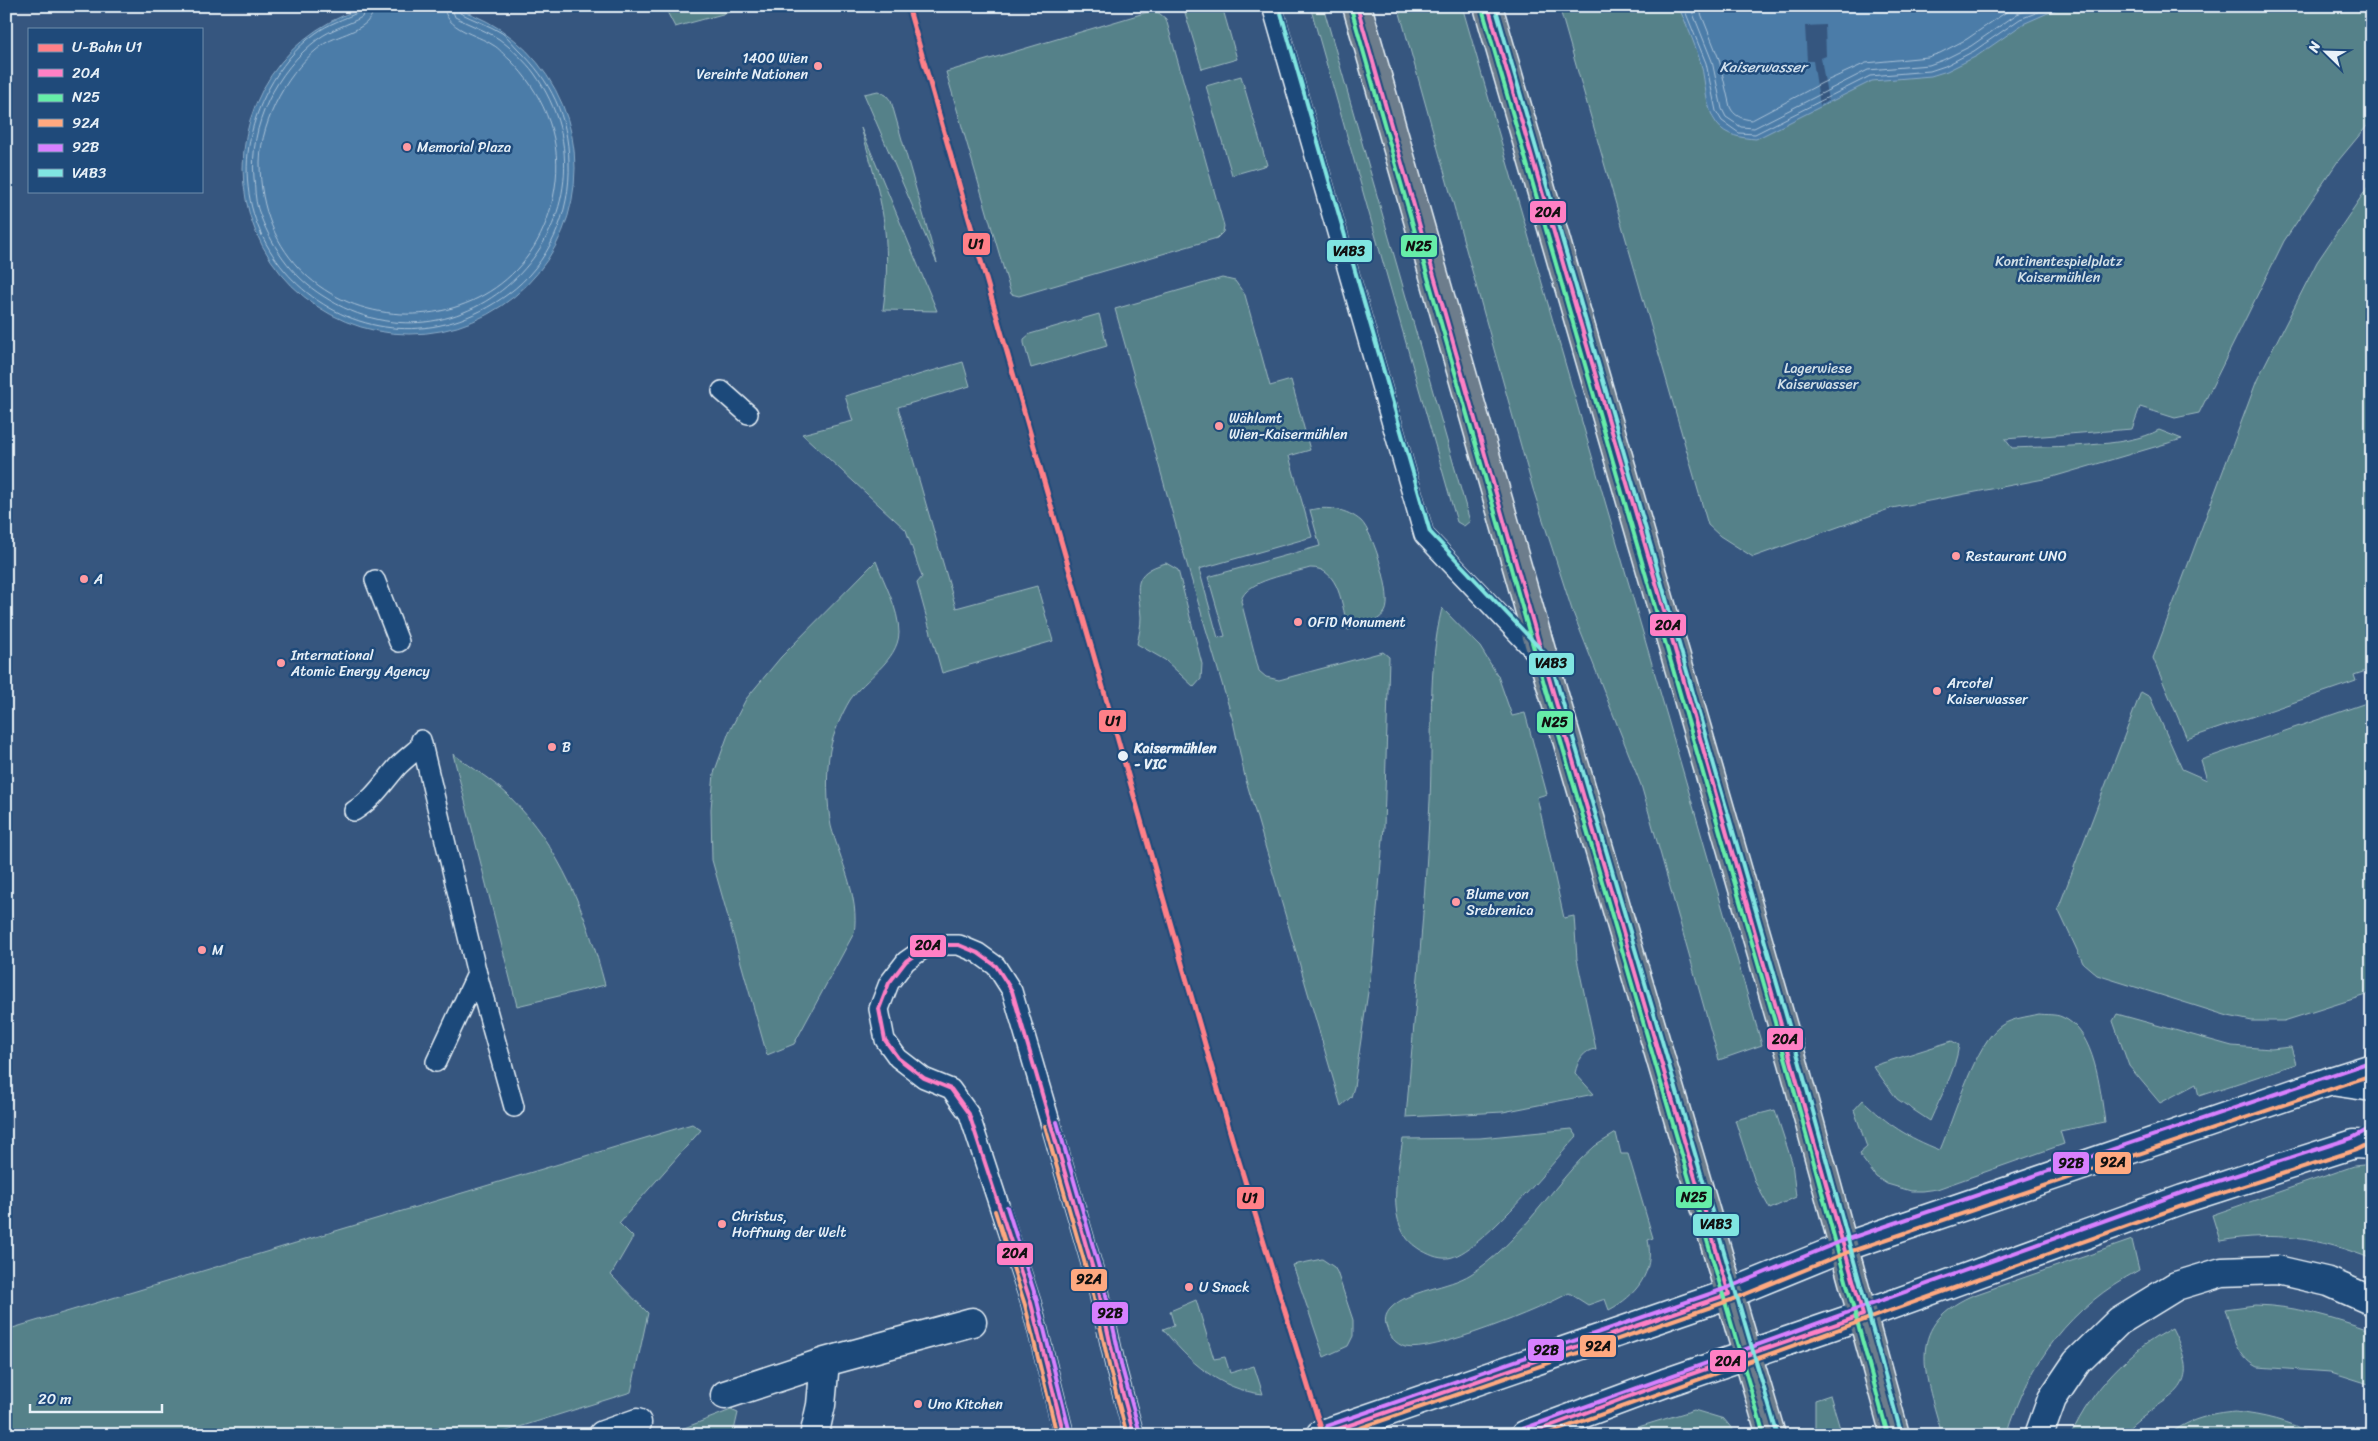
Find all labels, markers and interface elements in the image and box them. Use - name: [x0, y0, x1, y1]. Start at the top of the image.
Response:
- legend: [28, 28, 202, 192]
- north arrow: [2300, 28, 2350, 78]
- text: U-Bahn U1: [72, 34, 142, 60]
- text: N: [2301, 37, 2328, 57]
- place label: 1400 Wien Vereinte Nationen: [697, 46, 808, 87]
- water label: Kaiserwasser: [1720, 54, 1809, 80]
- text: 20A: [72, 60, 100, 86]
- marker: 1400 Wien Vereinte Nationen: [812, 60, 824, 72]
- text: N25: [72, 84, 100, 110]
- text: 92A: [72, 110, 100, 136]
- text: 92B: [72, 134, 100, 160]
- place label: Memorial Plaza: [417, 135, 511, 160]
- marker: Memorial Plaza: [401, 141, 413, 153]
- text: VAB3: [72, 160, 106, 186]
- line badge: 20A: [1529, 200, 1567, 224]
- text: 20A: [1534, 200, 1561, 225]
- line badge: U1: [962, 232, 991, 256]
- text: U1: [968, 232, 984, 257]
- line badge: N25: [1400, 234, 1438, 258]
- text: N25: [1405, 234, 1433, 259]
- line badge: VAB3: [1326, 239, 1373, 263]
- text: VAB3: [1333, 239, 1365, 264]
- park label: Kontinentespielplatz Kaisermühlen: [1995, 249, 2123, 290]
- park label: Lagerwiese Kaiserwasser: [1778, 356, 1860, 397]
- place label: Wählamt Wien-Kaisermühlen: [1229, 406, 1348, 447]
- marker: Wählamt Wien-Kaisermühlen: [1213, 420, 1225, 432]
- place label: Restaurant UNO: [1966, 544, 2067, 569]
- marker: Restaurant UNO: [1950, 550, 1962, 562]
- place label: A: [93, 567, 103, 592]
- marker: A: [78, 573, 90, 585]
- place label: OFID Monument: [1308, 610, 1406, 635]
- line badge: 20A: [1649, 613, 1687, 637]
- text: 20A: [1654, 613, 1681, 638]
- marker: OFID Monument: [1292, 616, 1304, 628]
- place label: International Atomic Energy Agency: [290, 643, 430, 684]
- text: VAB3: [1535, 651, 1567, 676]
- line badge: VAB3: [1528, 652, 1575, 676]
- marker: International Atomic Energy Agency: [275, 657, 287, 669]
- place label: Arcotel Kaiserwasser: [1946, 671, 2029, 712]
- marker: Arcotel Kaiserwasser: [1931, 685, 1943, 697]
- line badge: U1: [1098, 709, 1127, 733]
- text: U1: [1105, 709, 1121, 734]
- line badge: N25: [1536, 710, 1574, 734]
- text: N25: [1541, 710, 1569, 735]
- place label: B: [562, 735, 571, 760]
- place label: Kaisermühlen - VIC: [1133, 736, 1217, 777]
- marker: B: [546, 741, 558, 753]
- marker: Kaisermühlen - VIC: [1116, 749, 1130, 763]
- place label: Blume von Srebrenica: [1466, 882, 1534, 923]
- marker: Blume von Srebrenica: [1450, 896, 1462, 908]
- text: 20A: [914, 933, 941, 958]
- line badge: 20A: [909, 934, 947, 958]
- place label: M: [212, 938, 224, 963]
- marker: M: [196, 944, 208, 956]
- line badge: 20A: [1766, 1027, 1804, 1051]
- text: 20A: [1771, 1027, 1798, 1052]
- text: 92A: [2100, 1150, 2126, 1175]
- line badge: 92B: [2052, 1151, 2090, 1175]
- text: 92B: [2058, 1151, 2084, 1176]
- line badge: 92A: [2094, 1151, 2132, 1175]
- line badge: N25: [1675, 1185, 1713, 1209]
- text: N25: [1680, 1185, 1708, 1210]
- line badge: U1: [1236, 1186, 1265, 1210]
- text: U1: [1242, 1186, 1258, 1211]
- place label: Christus, Hoffnung der Welt: [732, 1204, 846, 1245]
- text: VAB3: [1700, 1212, 1732, 1237]
- line badge: VAB3: [1692, 1213, 1740, 1237]
- marker: Christus, Hoffnung der Welt: [716, 1218, 728, 1230]
- text: 20A: [1001, 1241, 1028, 1266]
- line badge: 20A: [996, 1242, 1034, 1266]
- text: 92A: [1076, 1267, 1102, 1292]
- line badge: 92A: [1070, 1268, 1108, 1292]
- place label: U Snack: [1199, 1275, 1250, 1300]
- marker: U Snack: [1183, 1281, 1195, 1293]
- line badge: 92B: [1091, 1301, 1129, 1325]
- text: 92B: [1097, 1301, 1123, 1326]
- line badge: 92A: [1579, 1334, 1617, 1358]
- text: 92A: [1585, 1334, 1611, 1359]
- line badge: 92B: [1527, 1338, 1565, 1362]
- text: 92B: [1533, 1338, 1559, 1363]
- line badge: 20A: [1709, 1349, 1747, 1373]
- text: 20A: [1714, 1349, 1741, 1374]
- scale bar: [30, 1381, 162, 1413]
- text: 20 m: [38, 1386, 72, 1412]
- place label: Uno Kitchen: [928, 1392, 1003, 1417]
- marker: Uno Kitchen: [912, 1398, 924, 1410]

